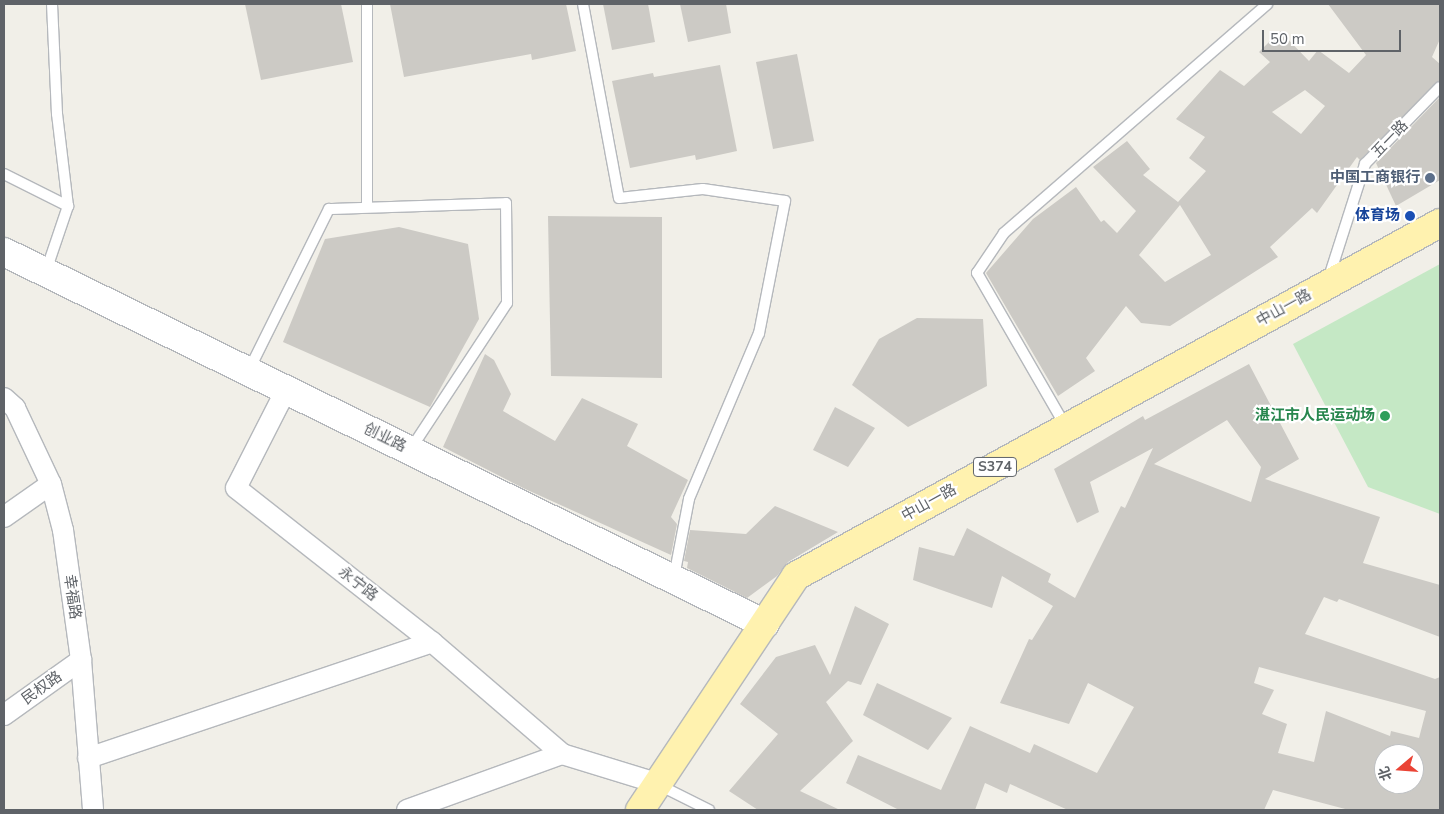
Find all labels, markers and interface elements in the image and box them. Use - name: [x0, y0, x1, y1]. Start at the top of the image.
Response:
- scale bar: [1264, 20, 1403, 52]
- text: 50 m: [1270, 29, 1305, 49]
- street label: 五一路: [1368, 117, 1412, 161]
- place label: 中国工商银行: [1330, 169, 1420, 187]
- marker: 中国工商银行: [1424, 172, 1436, 184]
- place label: 体育场: [1355, 207, 1400, 225]
- marker: 体育场: [1404, 210, 1416, 222]
- street label: 中山一路: [1253, 286, 1315, 330]
- place label: 湛江市人民运动场: [1255, 407, 1375, 425]
- marker: 湛江市人民运动场: [1379, 410, 1391, 422]
- street label: 创业路: [361, 420, 409, 456]
- road number: S374: [972, 456, 1018, 478]
- street label: 中山一路: [898, 481, 960, 525]
- street label: 永宁路: [335, 563, 381, 605]
- street label: 幸福路: [60, 573, 84, 621]
- street label: 民权路: [19, 667, 65, 709]
- north arrow: [1374, 744, 1424, 794]
- text: 北: [1374, 764, 1396, 783]

